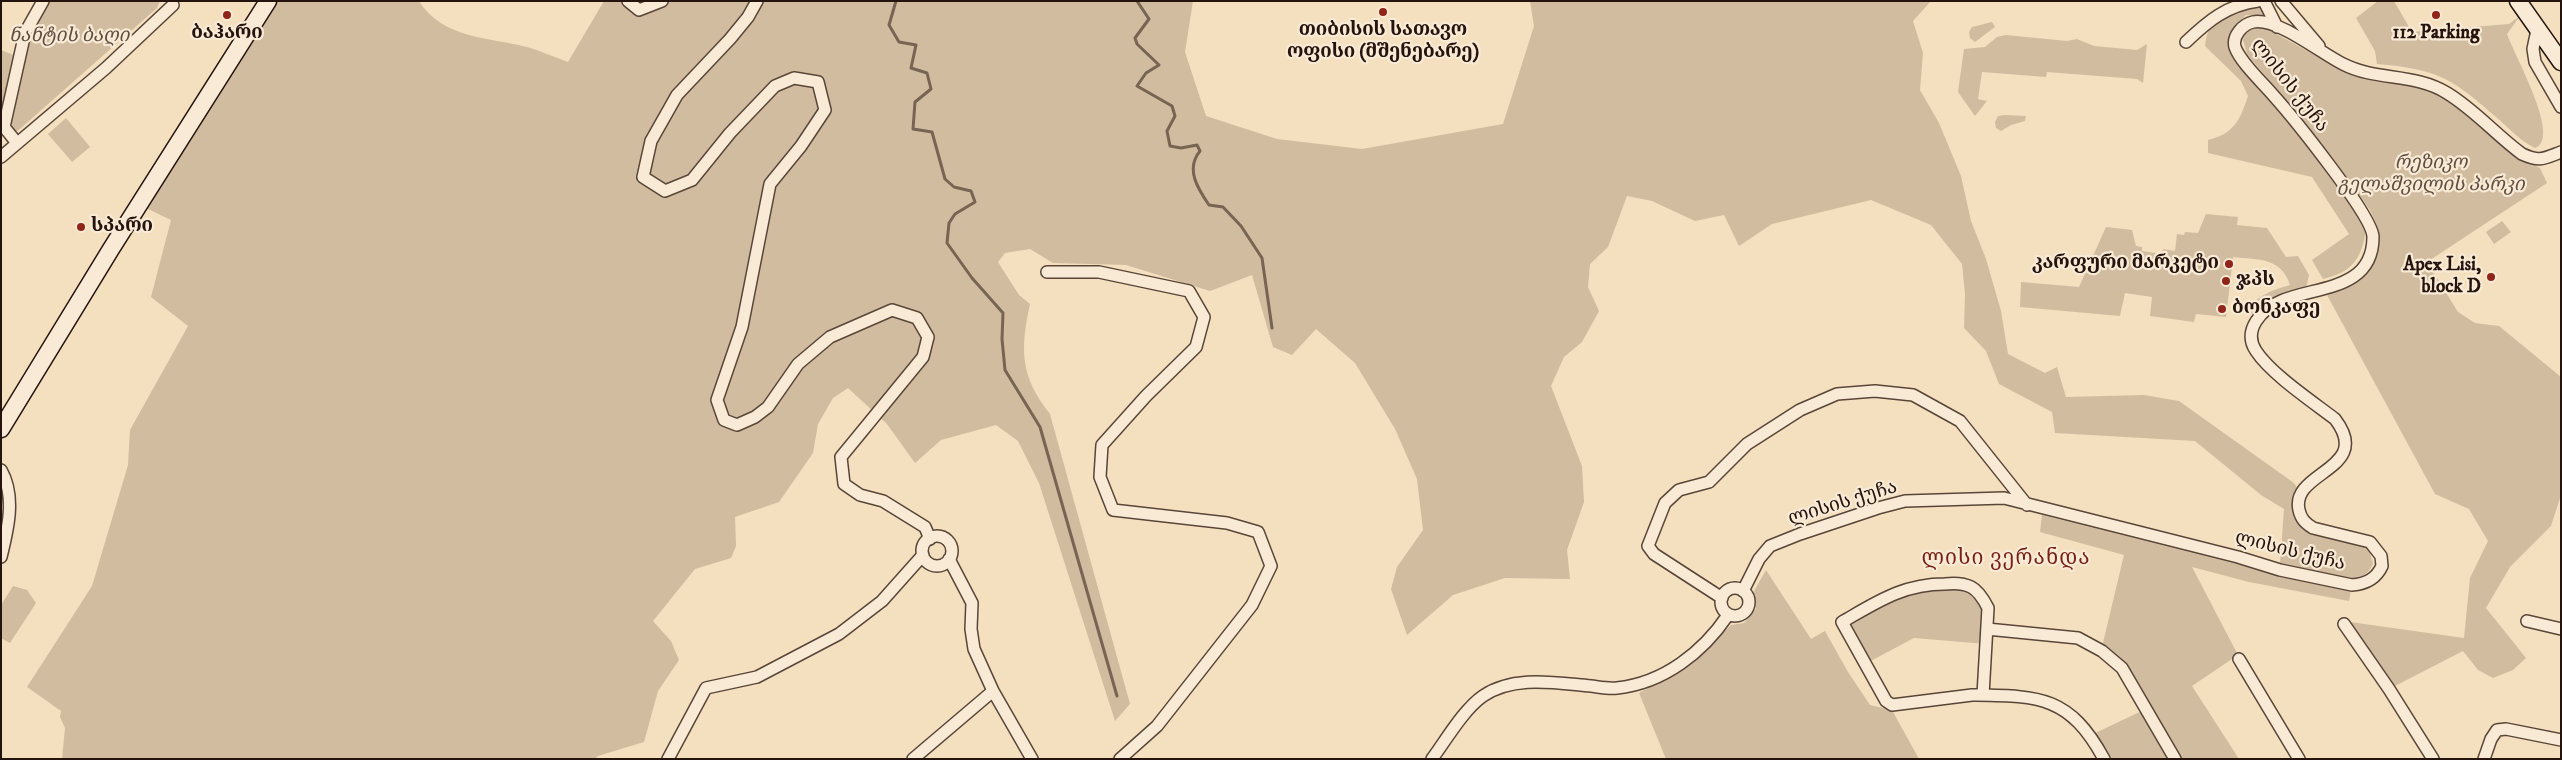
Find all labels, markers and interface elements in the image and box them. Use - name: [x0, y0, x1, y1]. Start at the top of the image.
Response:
- marker: თიბისის სათავო ოფისი (მშენებარე): [1377, 6, 1389, 18]
- marker: ბაჰარი: [221, 9, 233, 21]
- marker: 112 Parking: [2430, 9, 2442, 21]
- place label: თიბისის სათავო ოფისი (მშენებარე): [1287, 20, 1479, 64]
- place label: ბაჰარი: [191, 23, 263, 45]
- place label: 112 Parking: [2393, 23, 2479, 45]
- park label: ნანტის ბაღი: [9, 26, 129, 48]
- street label: ლისის ქუჩა: [2245, 35, 2333, 137]
- park label: რეზიკო გელაშვილის პარკი: [2338, 153, 2524, 197]
- place label: სპარი: [91, 216, 153, 238]
- marker: სპარი: [75, 221, 87, 233]
- place label: კარფური მარკეტი: [2032, 253, 2219, 275]
- place label: Apex Lisi, block D: [2403, 255, 2481, 299]
- marker: კარფური მარკეტი: [2223, 258, 2235, 270]
- place label: ჯპს: [2236, 270, 2275, 292]
- marker: Apex Lisi, block D: [2485, 271, 2497, 283]
- marker: ჯპს: [2220, 275, 2232, 287]
- place label: ბონკაფე: [2232, 298, 2320, 320]
- marker: ბონკაფე: [2216, 303, 2228, 315]
- street label: ლისის ქუჩა: [1786, 477, 1900, 531]
- street label: ლისის ქუჩა: [2233, 527, 2347, 577]
- district label: ლისი ვერანდა: [1920, 547, 2092, 573]

